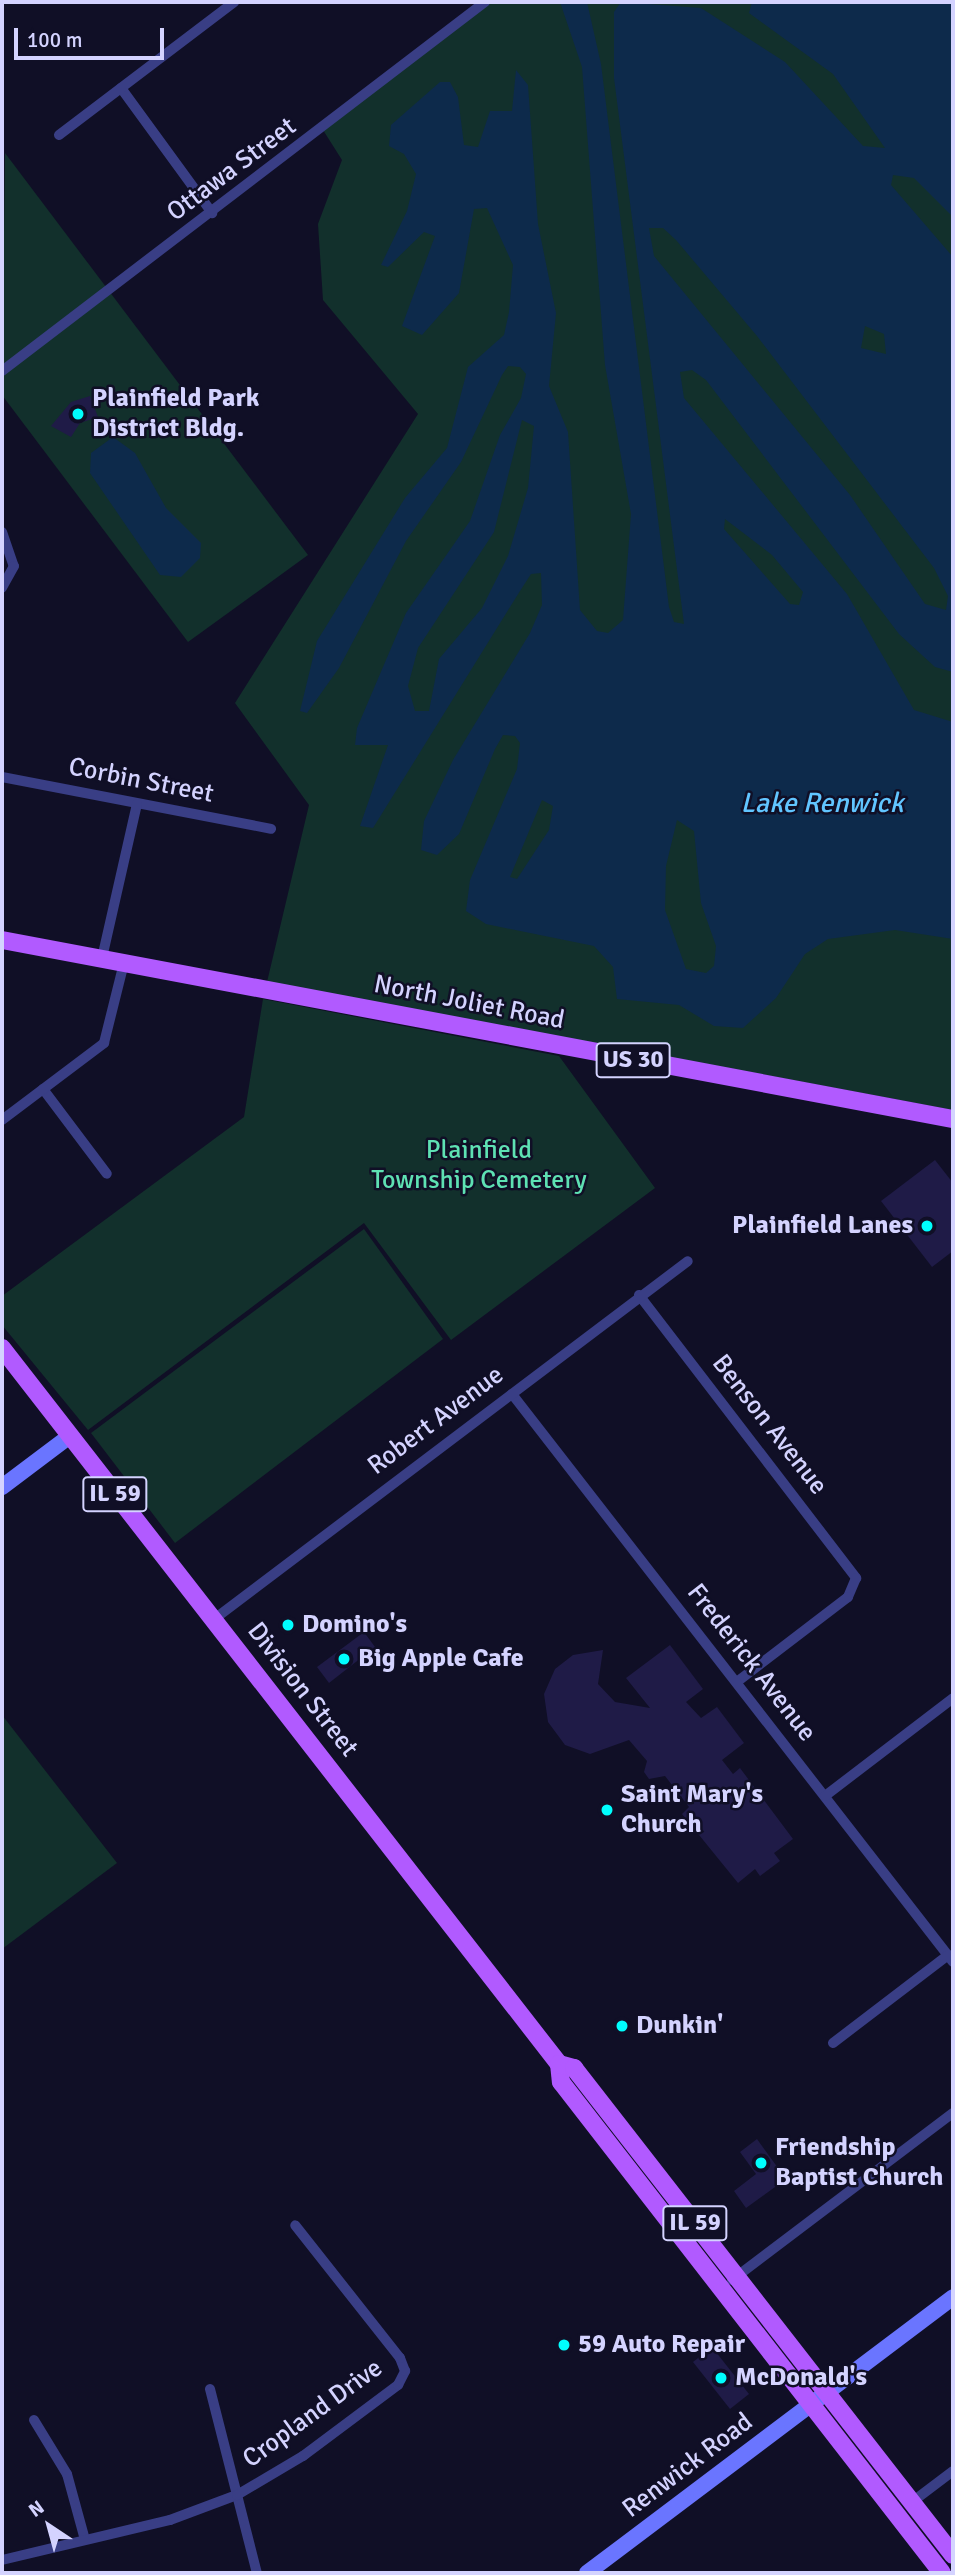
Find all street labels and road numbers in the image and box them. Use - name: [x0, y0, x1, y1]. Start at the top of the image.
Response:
- street label: Ottawa Street: [161, 111, 303, 229]
- street label: Corbin Street: [66, 752, 216, 810]
- street label: North Joliet Road: [371, 969, 567, 1037]
- road number: US 30: [594, 1040, 672, 1080]
- street label: Benson Avenue: [705, 1349, 833, 1501]
- street label: Robert Avenue: [362, 1360, 510, 1482]
- road number: IL 59: [82, 1474, 148, 1514]
- street label: Frederick Avenue: [680, 1578, 822, 1748]
- street label: Division Street: [240, 1617, 364, 1763]
- road number: IL 59: [662, 2202, 728, 2244]
- street label: Cropland Drive: [237, 2353, 389, 2475]
- street label: Renwick Road: [617, 2407, 759, 2525]

